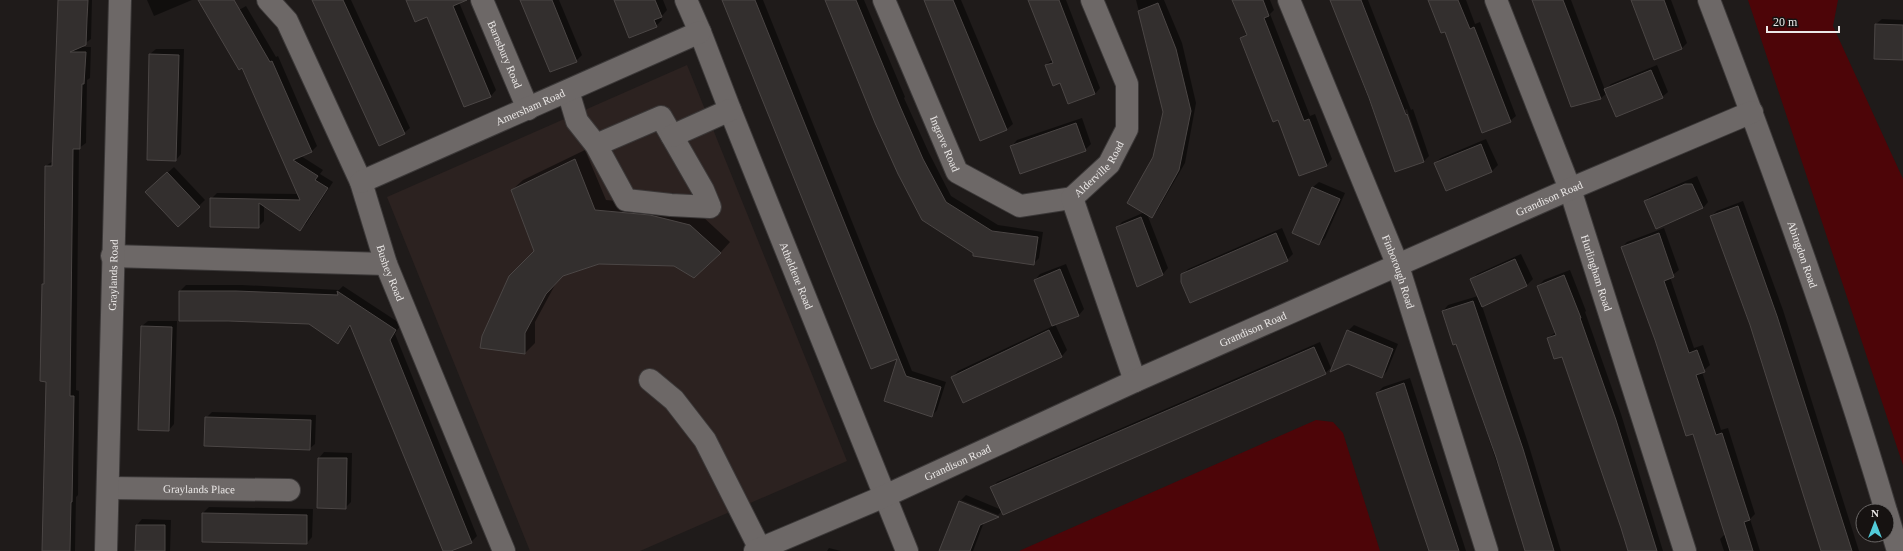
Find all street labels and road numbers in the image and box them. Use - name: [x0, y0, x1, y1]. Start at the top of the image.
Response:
- street label: Barnsbury Road: [485, 19, 525, 90]
- street label: Amersham Road: [494, 86, 567, 128]
- street label: Ingrave Road: [928, 114, 962, 174]
- street label: Alderville Road: [1071, 139, 1126, 199]
- street label: Grandison Road: [1514, 178, 1585, 218]
- street label: Abingdon Road: [1785, 219, 1820, 290]
- street label: Finborough Road: [1380, 233, 1417, 310]
- street label: Hurlingham Road: [1579, 233, 1615, 313]
- street label: Graylands Road: [106, 239, 120, 311]
- street label: Atheldene Road: [778, 240, 816, 311]
- street label: Bushey Road: [375, 243, 407, 303]
- street label: Grandison Road: [1217, 309, 1288, 349]
- street label: Grandison Road: [922, 442, 993, 483]
- street label: Graylands Place: [163, 483, 235, 495]

